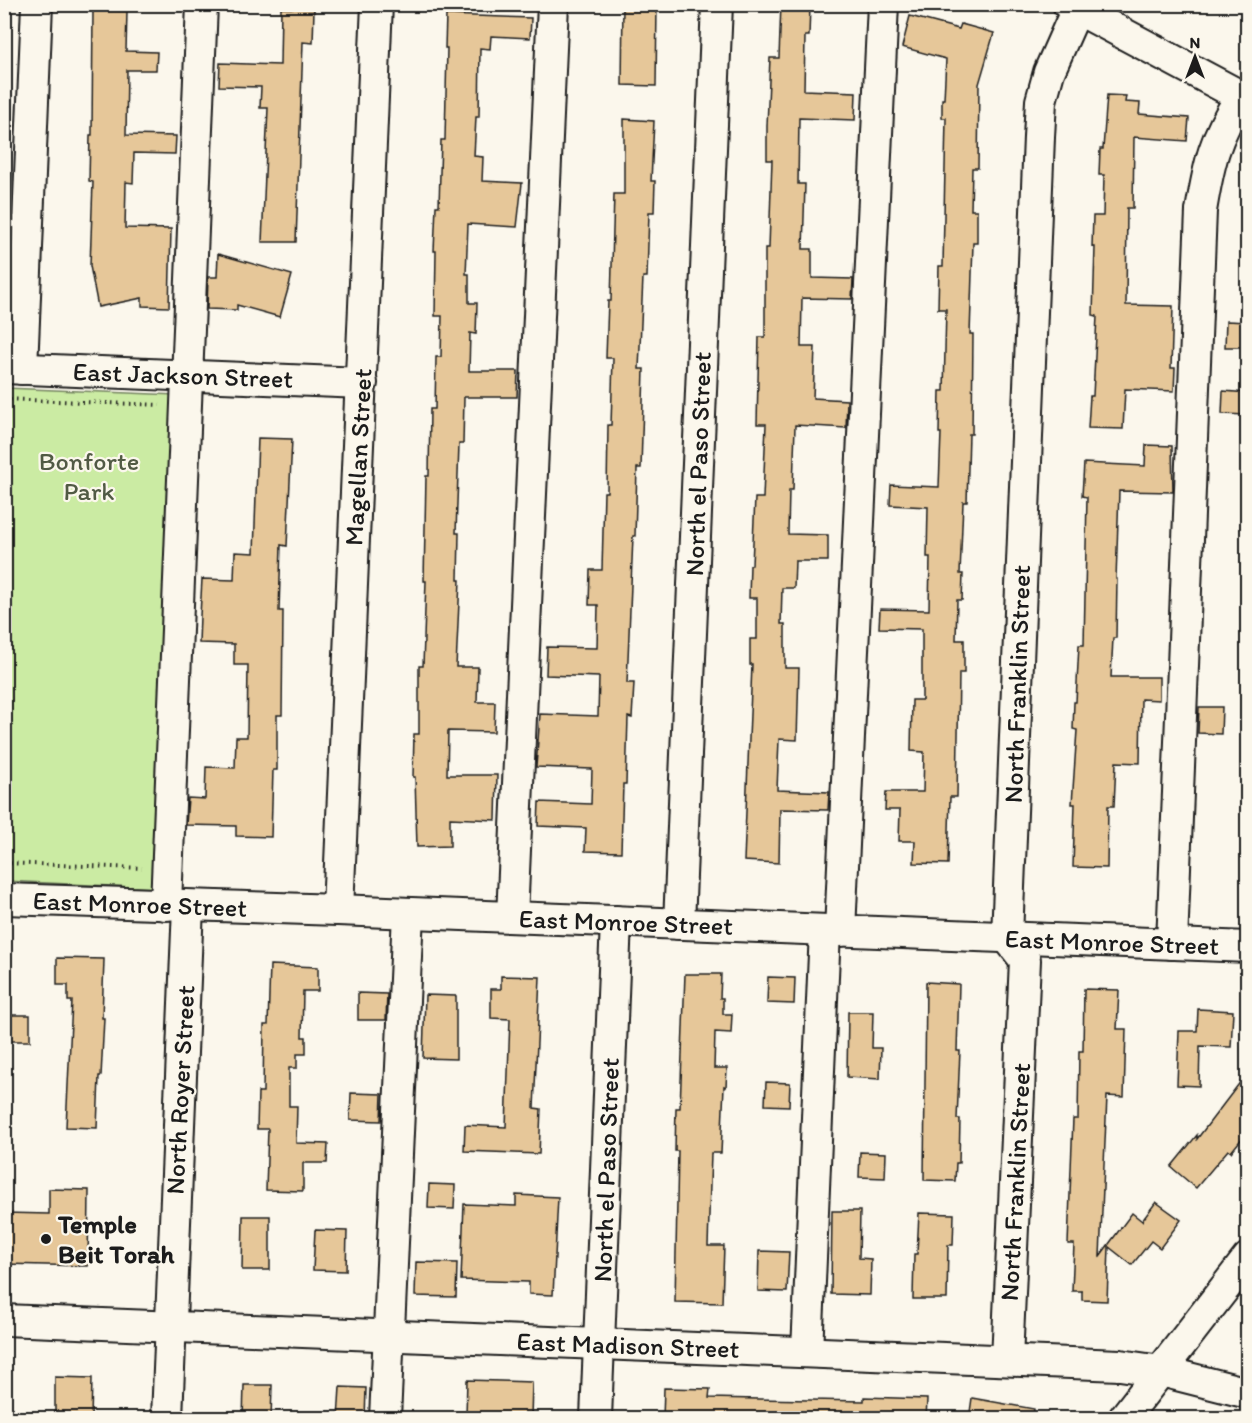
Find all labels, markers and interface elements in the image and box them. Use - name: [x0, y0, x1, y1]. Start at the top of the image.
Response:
- north arrow: [1165, 27, 1225, 87]
- text: N: [1190, 33, 1200, 52]
- street label: North el Paso Street: [678, 351, 718, 577]
- street label: East Jackson Street: [72, 355, 294, 395]
- street label: Magellan Street: [337, 367, 379, 547]
- park label: Bonforte Park: [39, 445, 139, 507]
- street label: North Franklin Street: [997, 564, 1037, 804]
- street label: East Monroe Street: [32, 884, 248, 924]
- street label: East Monroe Street: [518, 902, 734, 942]
- street label: East Monroe Street: [1004, 922, 1220, 962]
- street label: North Royer Street: [159, 984, 201, 1195]
- street label: North el Paso Street: [586, 1057, 626, 1283]
- street label: North Franklin Street: [993, 1062, 1037, 1302]
- place label: Temple Beit Torah: [57, 1208, 175, 1270]
- marker: Temple Beit Torah: [39, 1232, 53, 1246]
- street label: East Madison Street: [516, 1325, 740, 1365]

